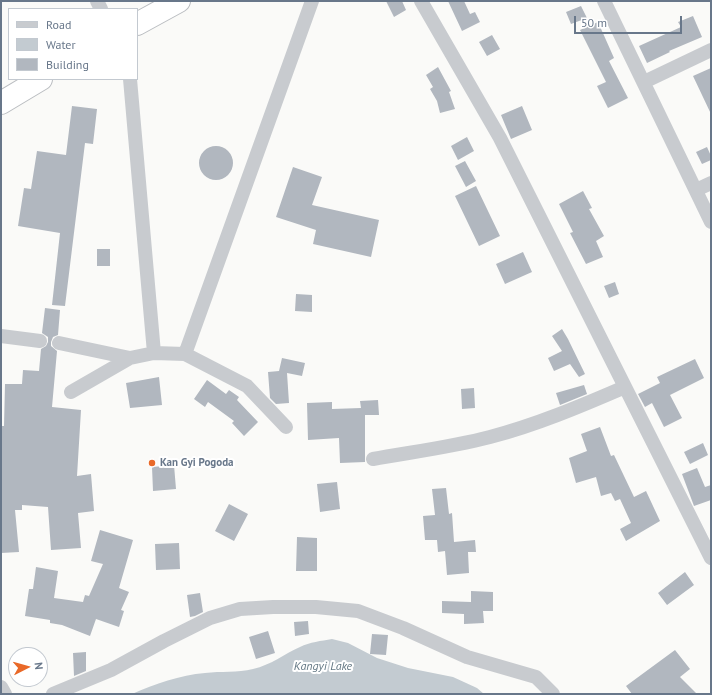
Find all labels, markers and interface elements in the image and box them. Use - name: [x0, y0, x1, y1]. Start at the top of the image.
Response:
- legend: [8, 8, 138, 80]
- scale bar: [576, 8, 684, 34]
- text: 50 m: [581, 15, 607, 30]
- text: Road: [46, 17, 71, 32]
- text: Water: [46, 37, 76, 52]
- text: Building: [46, 57, 89, 72]
- place label: Kan Gyi Pogoda: [160, 456, 234, 470]
- marker: Kan Gyi Pogoda: [147, 458, 157, 468]
- north arrow: [8, 647, 48, 687]
- water label: Kangyi Lake: [294, 660, 352, 674]
- text: N: [32, 662, 46, 670]

